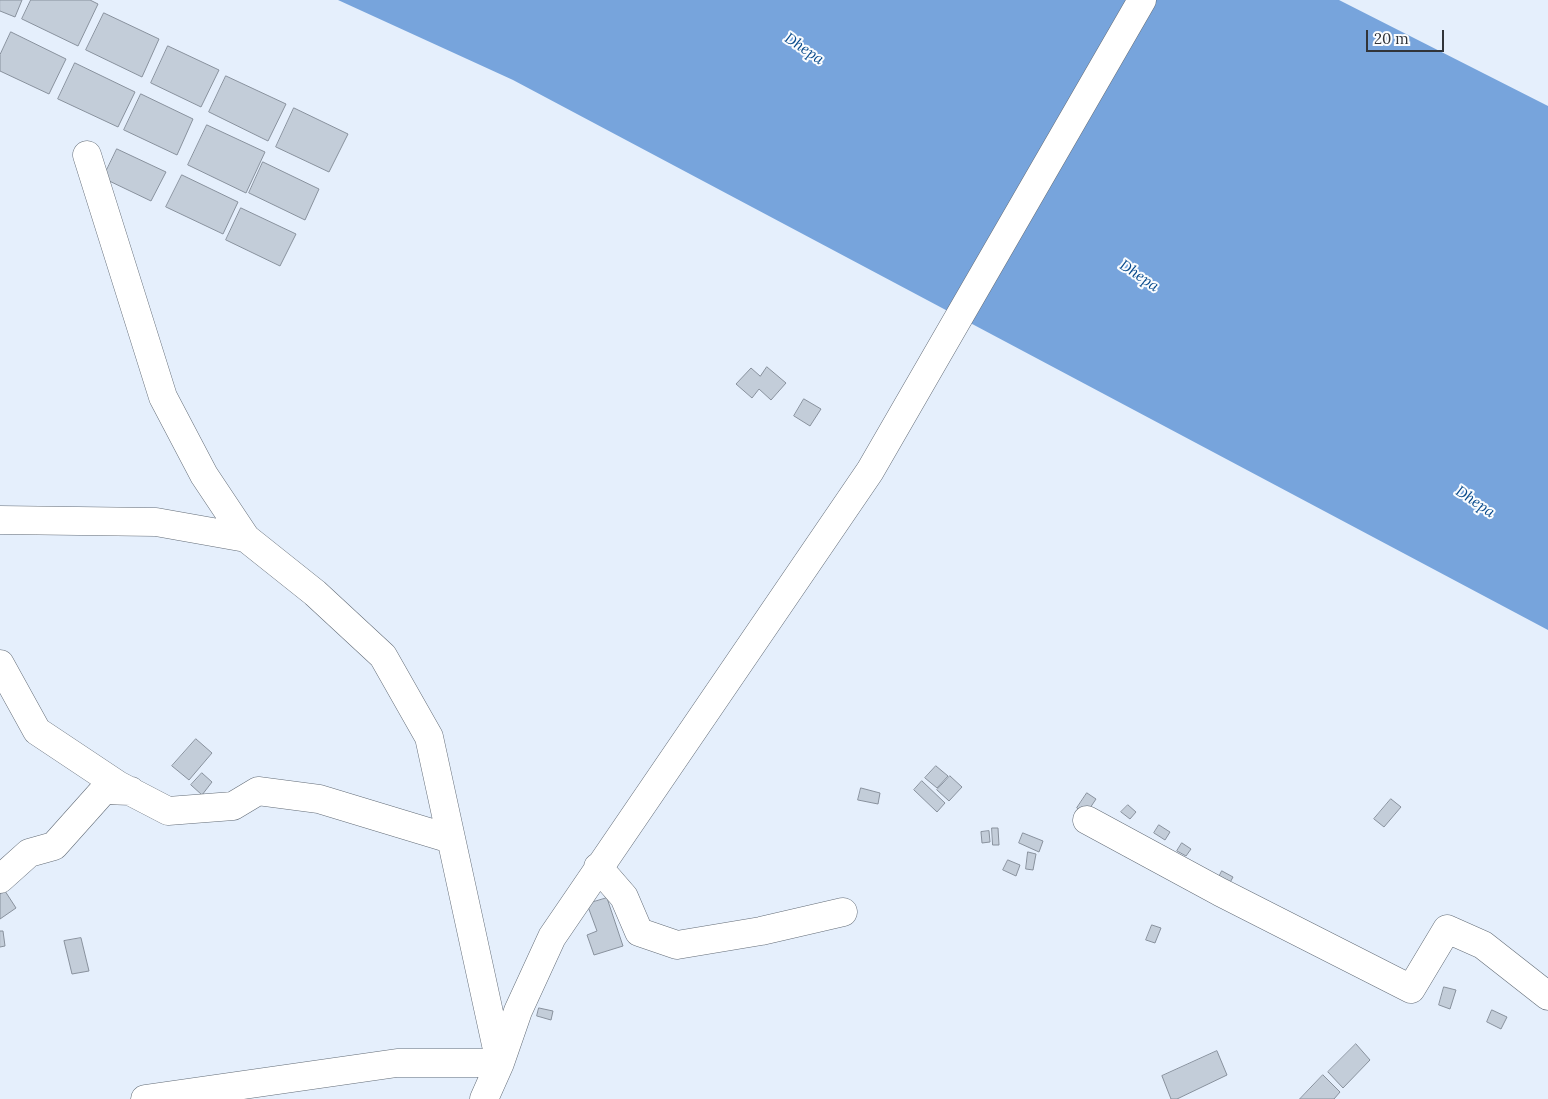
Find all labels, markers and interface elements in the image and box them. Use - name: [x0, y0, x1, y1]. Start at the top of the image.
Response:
- scale bar: [1368, 20, 1446, 52]
- water label: Dhepa: [781, 29, 827, 69]
- text: 20 m: [1374, 29, 1409, 48]
- water label: Dhepa: [1116, 256, 1162, 296]
- water label: Dhepa: [1452, 482, 1498, 522]

